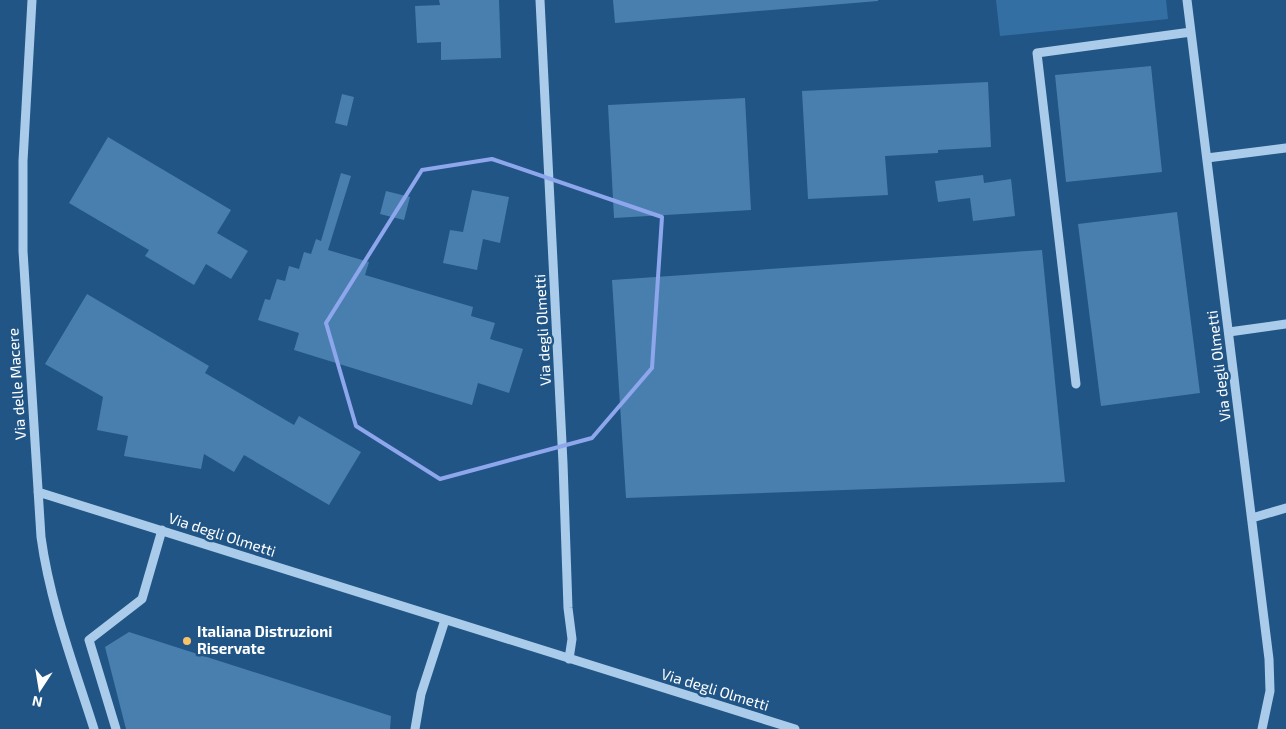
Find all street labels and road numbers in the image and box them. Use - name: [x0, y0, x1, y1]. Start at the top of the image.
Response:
- street label: Via degli Olmetti: [530, 274, 554, 386]
- street label: Via degli Olmetti: [1202, 310, 1234, 423]
- street label: Via delle Macere: [3, 328, 29, 441]
- street label: Via degli Olmetti: [166, 508, 278, 560]
- street label: Via degli Olmetti: [659, 664, 771, 714]

